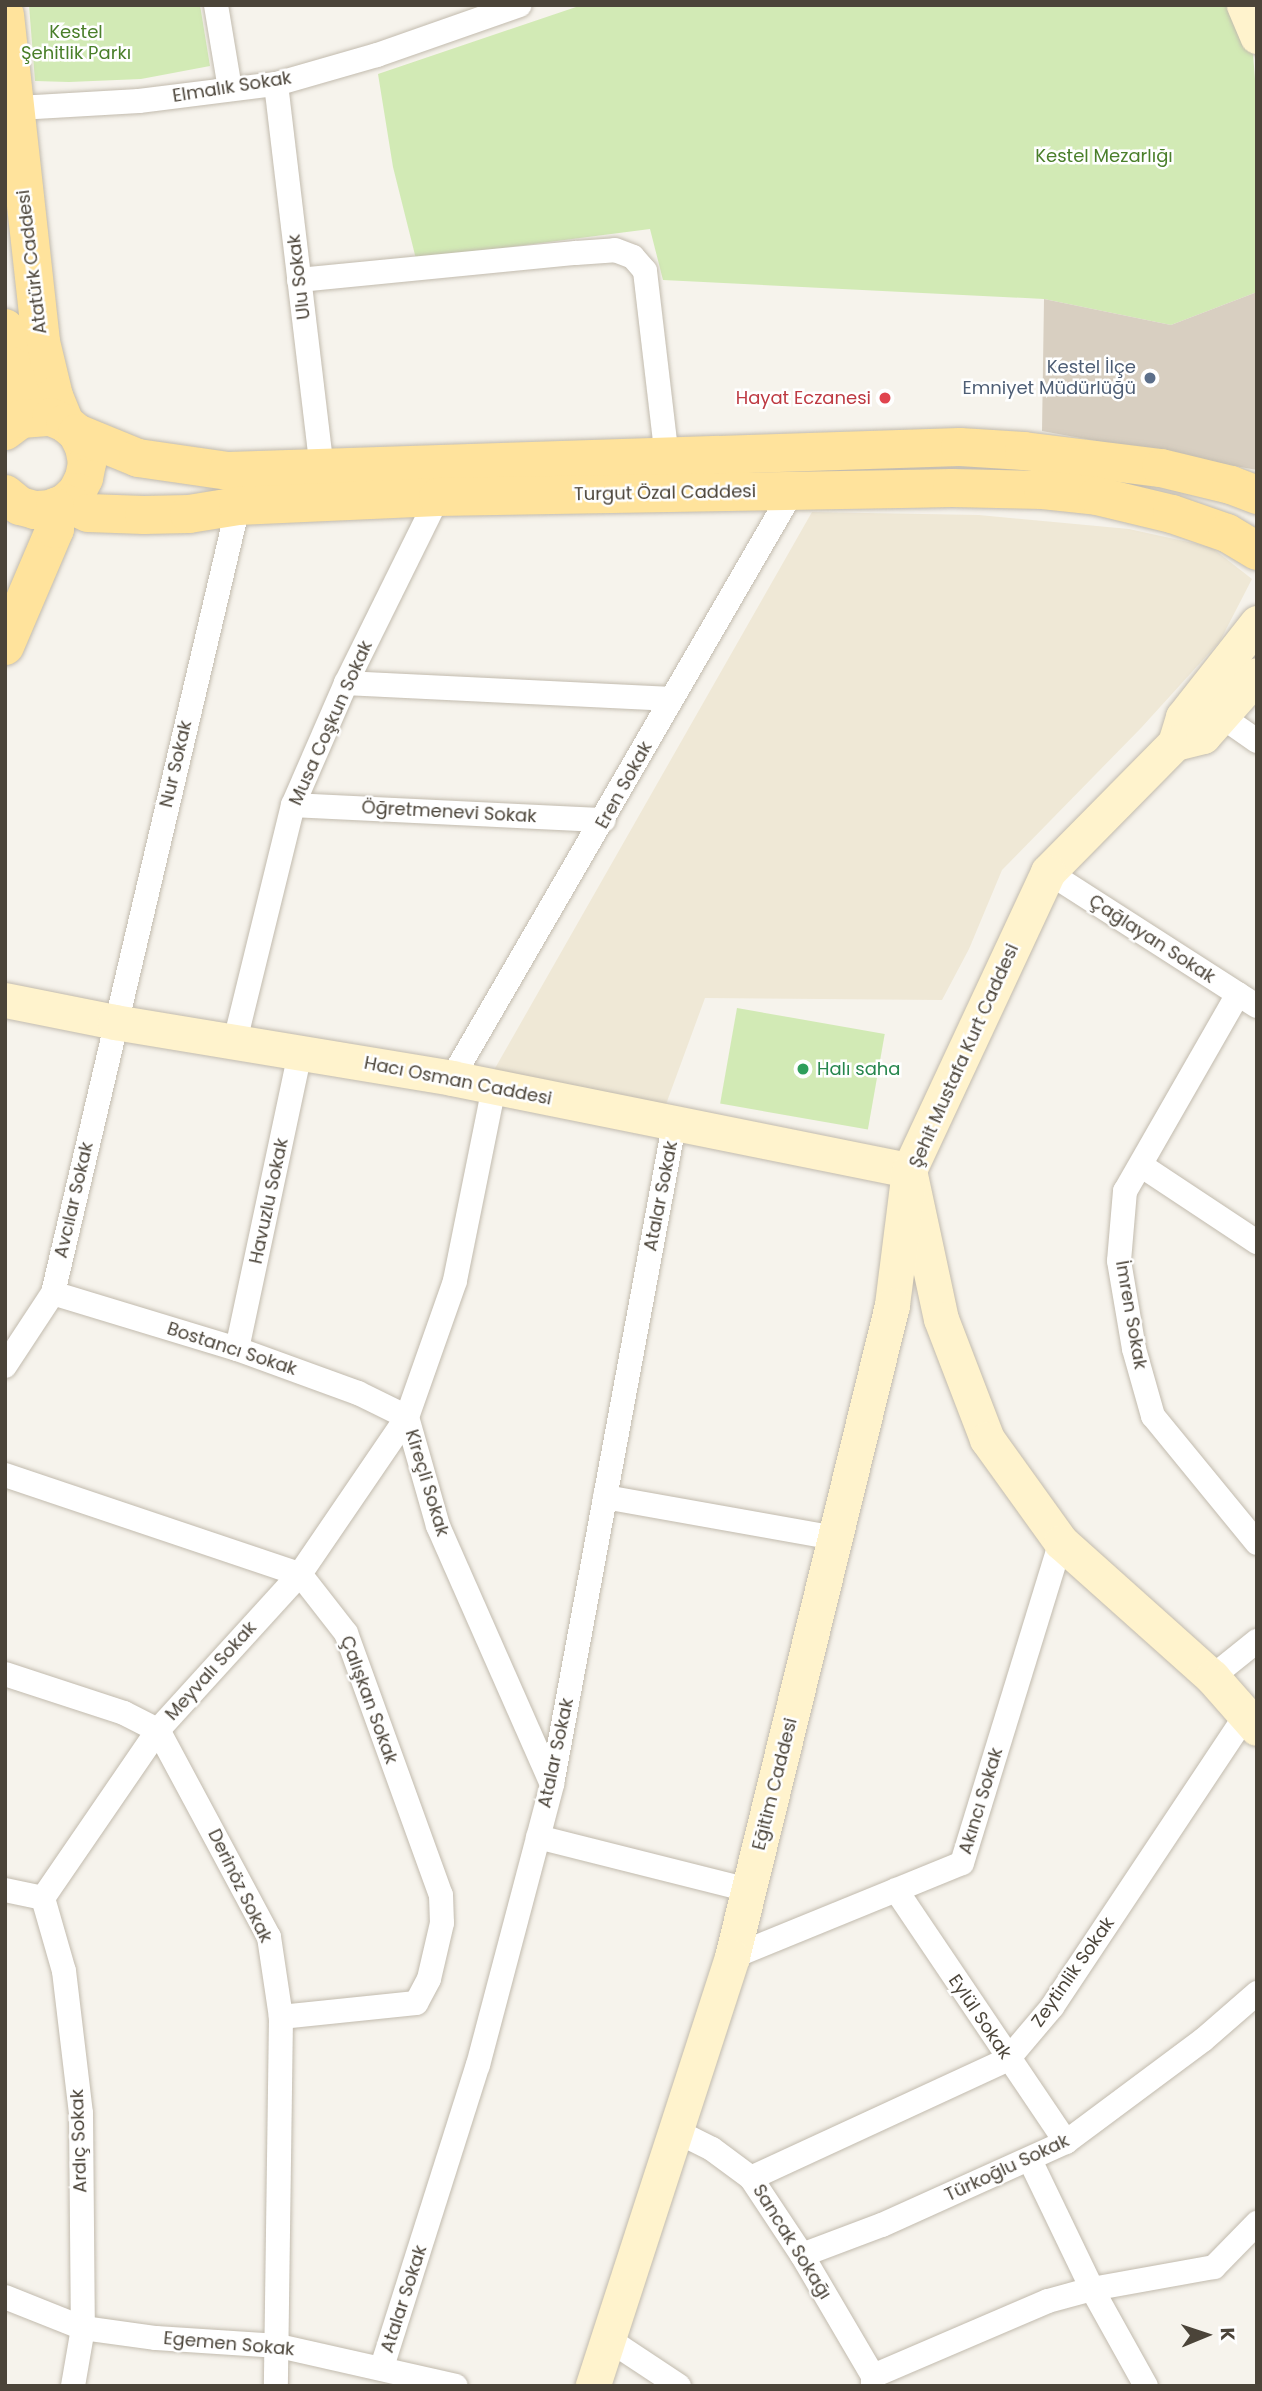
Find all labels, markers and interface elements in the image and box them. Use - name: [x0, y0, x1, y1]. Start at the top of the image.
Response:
- park label: Kestel Şehitlik Parkı: [21, 22, 131, 64]
- street label: Elmalık Sokak: [171, 67, 293, 107]
- park label: Kestel Mezarlığı: [1035, 145, 1173, 167]
- street label: Atatürk Caddesi: [12, 189, 52, 335]
- street label: Ulu Sokak: [283, 233, 315, 321]
- place label: Kestel İlçe Emniyet Müdürlüğü: [963, 357, 1136, 400]
- marker: Kestel İlçe Emniyet Müdürlüğü: [1142, 370, 1158, 386]
- place label: Hayat Eczanesi: [736, 387, 871, 409]
- marker: Hayat Eczanesi: [877, 390, 893, 406]
- street label: Turgut Özal Caddesi: [574, 481, 756, 505]
- street label: Musa Coşkun Sokak: [285, 637, 377, 809]
- street label: Nur Sokak: [156, 718, 196, 810]
- street label: Eren Sokak: [591, 738, 657, 832]
- street label: Öğretmenevi Sokak: [361, 797, 537, 827]
- street label: Çağlayan Sokak: [1085, 890, 1219, 988]
- street label: Şehit Mustafa Kurt Caddesi: [905, 941, 1023, 1171]
- street label: Hacı Osman Caddesi: [362, 1052, 554, 1110]
- place label: Halı saha: [817, 1058, 901, 1080]
- marker: Halı saha: [795, 1061, 811, 1077]
- street label: Havuzlu Sokak: [245, 1136, 293, 1266]
- street label: Atalar Sokak: [640, 1139, 682, 1253]
- street label: Avcılar Sokak: [50, 1140, 98, 1260]
- street label: İmren Sokak: [1111, 1259, 1151, 1371]
- street label: Bostancı Sokak: [164, 1318, 300, 1380]
- street label: Kireçli Sokak: [401, 1427, 453, 1539]
- street label: Meyvalı Sokak: [161, 1617, 261, 1725]
- street label: Çalışkan Sokak: [336, 1633, 402, 1767]
- street label: Atalar Sokak: [534, 1696, 578, 1810]
- street label: Eğitim Caddesi: [748, 1716, 802, 1852]
- street label: Akıncı Sokak: [955, 1745, 1007, 1857]
- street label: Derinöz Sokak: [203, 1826, 277, 1946]
- street label: Zeytinlik Sokak: [1027, 1913, 1119, 2031]
- street label: Eylül Sokak: [944, 1971, 1016, 2063]
- street label: Ardıç Sokak: [66, 2089, 92, 2193]
- street label: Türkoğlu Sokak: [941, 2130, 1073, 2206]
- street label: Sancak Sokağı: [748, 2180, 836, 2304]
- street label: Atalar Sokak: [376, 2243, 432, 2355]
- north arrow: [1171, 2300, 1241, 2370]
- text: K: [1214, 2327, 1241, 2341]
- street label: Egemen Sokak: [163, 2328, 295, 2360]

